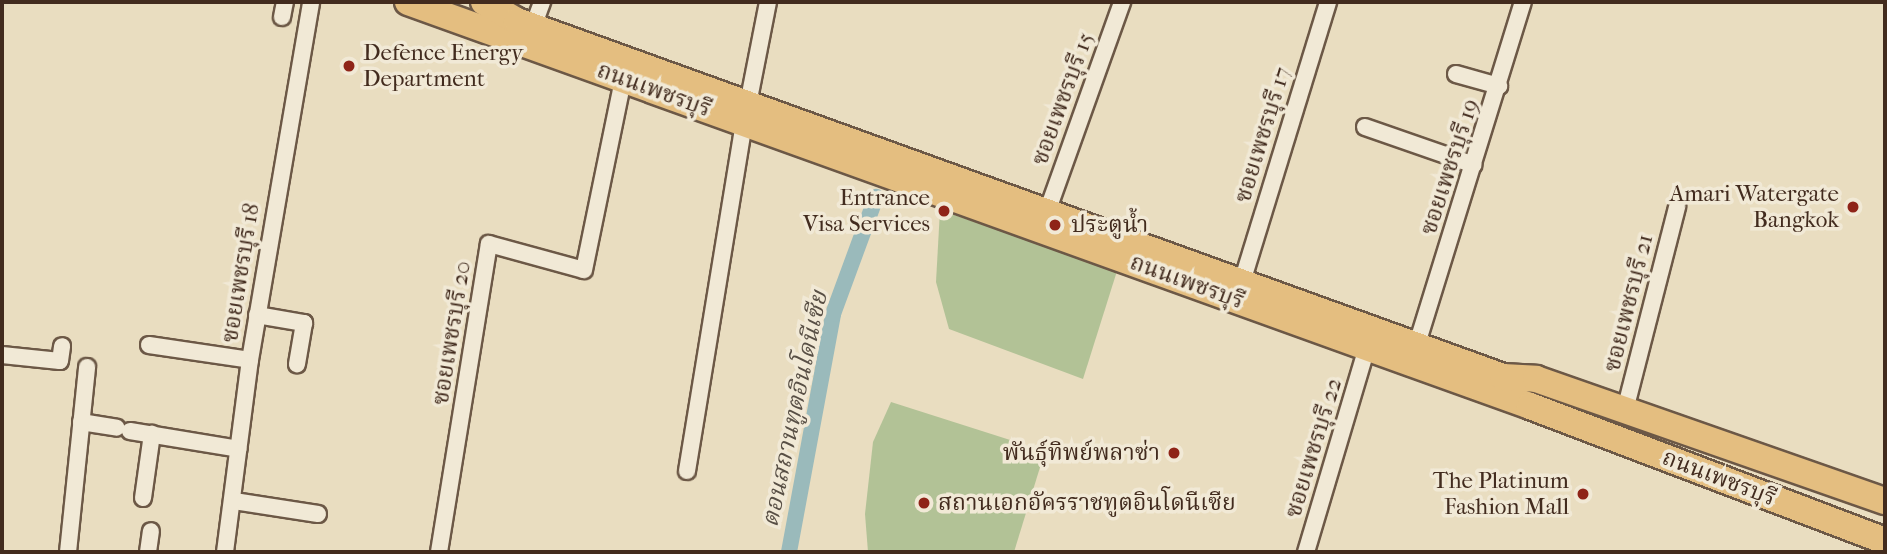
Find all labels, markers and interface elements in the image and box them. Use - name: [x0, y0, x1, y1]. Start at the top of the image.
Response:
- street label: ซอยเพชรบุรี 15: [1026, 29, 1100, 169]
- place label: Defence Energy Department: [363, 39, 523, 93]
- street label: ถนนเพชรบุรี: [593, 57, 715, 123]
- marker: Defence Energy Department: [341, 58, 357, 74]
- street label: ซอยเพชรบุรี 17: [1229, 64, 1297, 206]
- street label: ซอยเพชรบุรี 19: [1415, 96, 1485, 238]
- place label: Amari Watergate Bangkok: [1669, 180, 1839, 234]
- place label: Entrance Visa Services: [803, 184, 930, 238]
- marker: Amari Watergate Bangkok: [1845, 199, 1861, 215]
- street label: ซอยเพชรบุรี 18: [216, 201, 266, 345]
- marker: Entrance Visa Services: [936, 203, 952, 219]
- place label: ประตูน้ำ: [1071, 211, 1148, 239]
- marker: ประตูน้ำ: [1045, 215, 1065, 235]
- street label: ซอยเพชรบุรี 21: [1599, 231, 1659, 375]
- street label: ถนนเพชรบุรี: [1126, 249, 1248, 315]
- street label: ซอยเพชรบุรี 20: [427, 259, 477, 407]
- water label: ตอนสถานทูตอินโดนีเซีย: [756, 288, 834, 530]
- street label: ซอยเพชรบุรี 22: [1280, 375, 1348, 521]
- place label: พันธุ์ทิพย์พลาซ่า: [1003, 439, 1160, 467]
- street label: ถนนเพชรบุรี: [1658, 444, 1780, 512]
- marker: พันธุ์ทิพย์พลาซ่า: [1166, 445, 1182, 461]
- place label: The Platinum Fashion Mall: [1433, 467, 1569, 521]
- marker: The Platinum Fashion Mall: [1575, 486, 1591, 502]
- place label: สถานเอกอัครราชทูตอินโดนีเซีย: [938, 489, 1236, 517]
- marker: สถานเอกอัครราชทูตอินโดนีเซีย: [916, 495, 932, 511]

